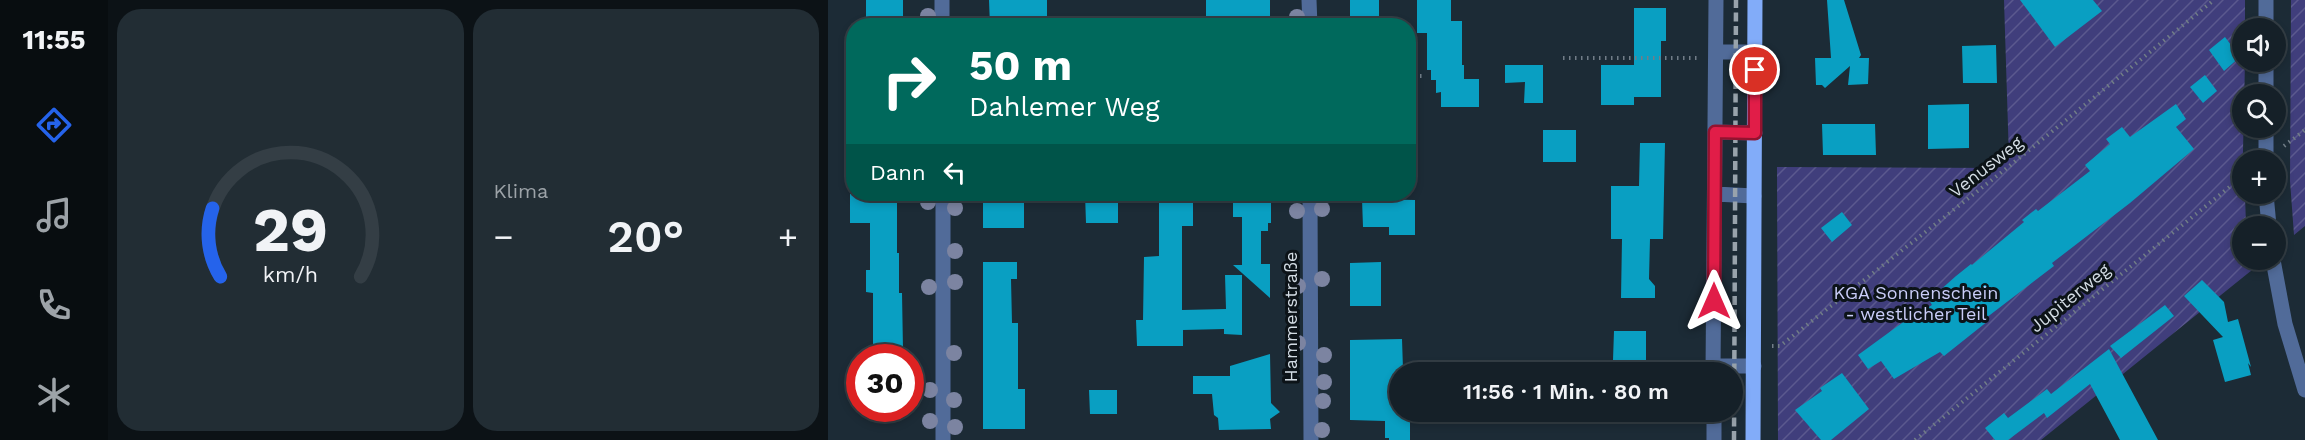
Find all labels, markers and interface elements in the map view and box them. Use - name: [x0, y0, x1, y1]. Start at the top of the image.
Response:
- map controls: [2232, 18, 2286, 270]
- button: sound: [2232, 18, 2286, 72]
- text: 11:55: [23, 24, 85, 56]
- text: 50 m: [969, 41, 1072, 90]
- icon: right: [870, 42, 948, 120]
- pin: [1729, 44, 1780, 95]
- icon: arrive: [1738, 53, 1771, 86]
- button: search: [2232, 84, 2286, 138]
- text: Dahlemer Weg: [969, 91, 1160, 123]
- icon: directions: [33, 104, 75, 146]
- street label: Venusweg: [1945, 131, 2027, 202]
- button: +: [2232, 150, 2286, 204]
- icon: left: [938, 156, 971, 189]
- text: Dann: [870, 160, 926, 185]
- text: Klima: [494, 179, 548, 203]
- text: 29: [252, 193, 328, 266]
- icon: music: [33, 194, 75, 236]
- text: 20°: [607, 210, 684, 263]
- button: −: [2232, 216, 2286, 270]
- text: −: [494, 217, 513, 256]
- text: +: [778, 217, 798, 256]
- street label: Hammerstraße: [1280, 252, 1301, 382]
- street label: Jupiterweg: [2025, 259, 2114, 336]
- text: km/h: [263, 262, 318, 287]
- position arrow: [1682, 269, 1746, 333]
- park label: KGA Sonnenschein - westlicher Teil: [1834, 282, 1998, 324]
- icon: phone: [33, 284, 75, 326]
- speed limit sign: 30: [846, 344, 924, 422]
- icon: climate: [33, 374, 75, 416]
- text: 11:56 · 1 Min. · 80 m: [1463, 379, 1669, 404]

